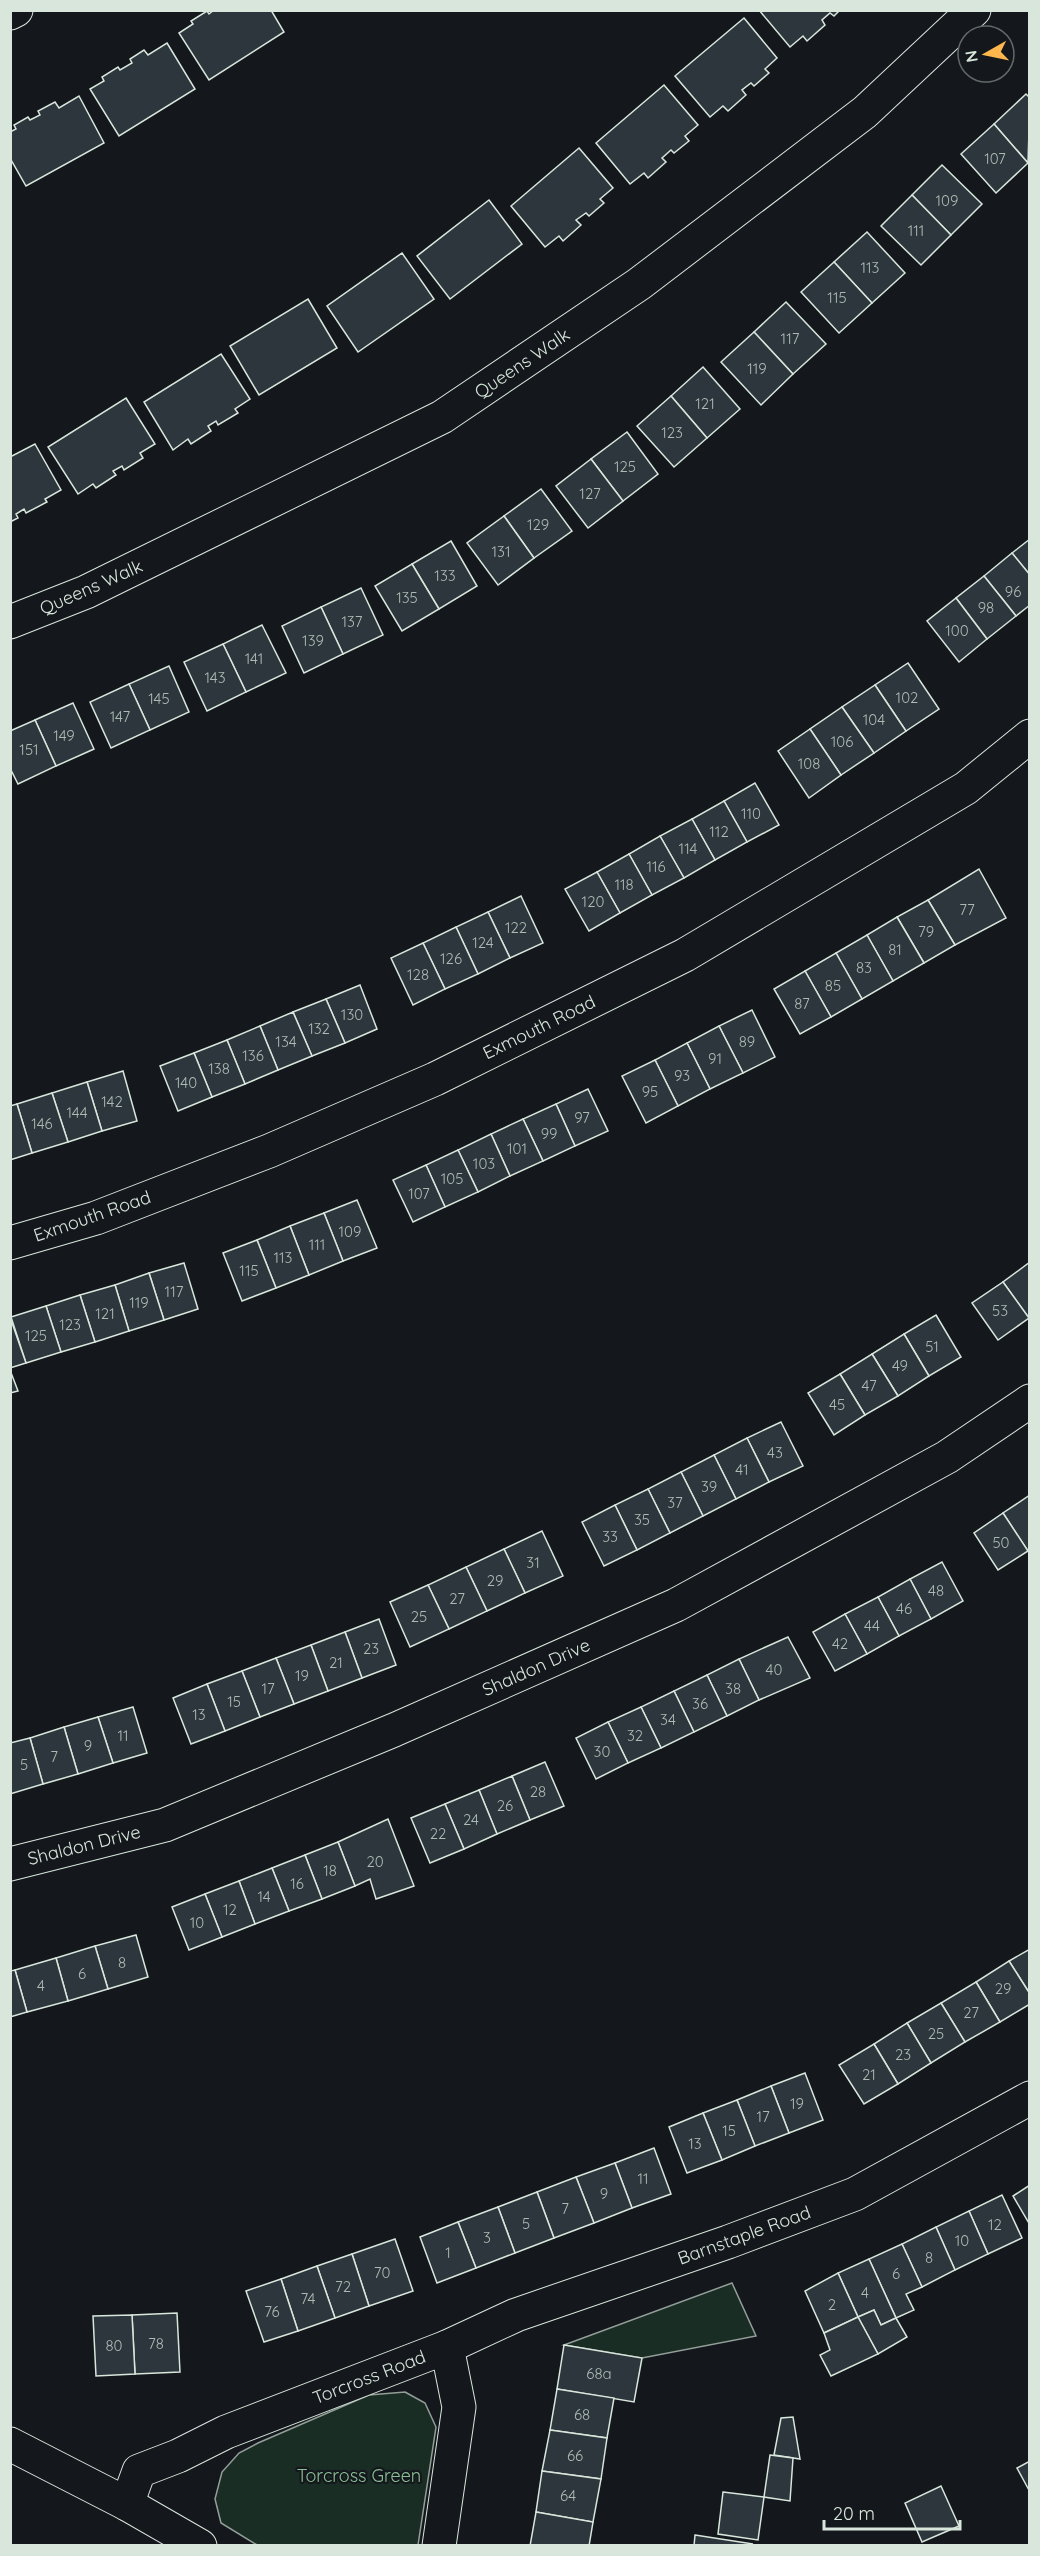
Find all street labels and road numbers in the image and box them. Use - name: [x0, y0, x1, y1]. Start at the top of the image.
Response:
- street label: Queens Walk: [470, 323, 574, 403]
- street label: Queens Walk: [36, 554, 146, 620]
- street label: Exmouth Road: [479, 990, 599, 1064]
- street label: Exmouth Road: [30, 1185, 154, 1247]
- street label: Shaldon Drive: [479, 1633, 593, 1701]
- street label: Shaldon Drive: [25, 1820, 143, 1870]
- street label: Barnstaple Road: [674, 2200, 814, 2270]
- street label: Torcross Road: [309, 2345, 429, 2409]

